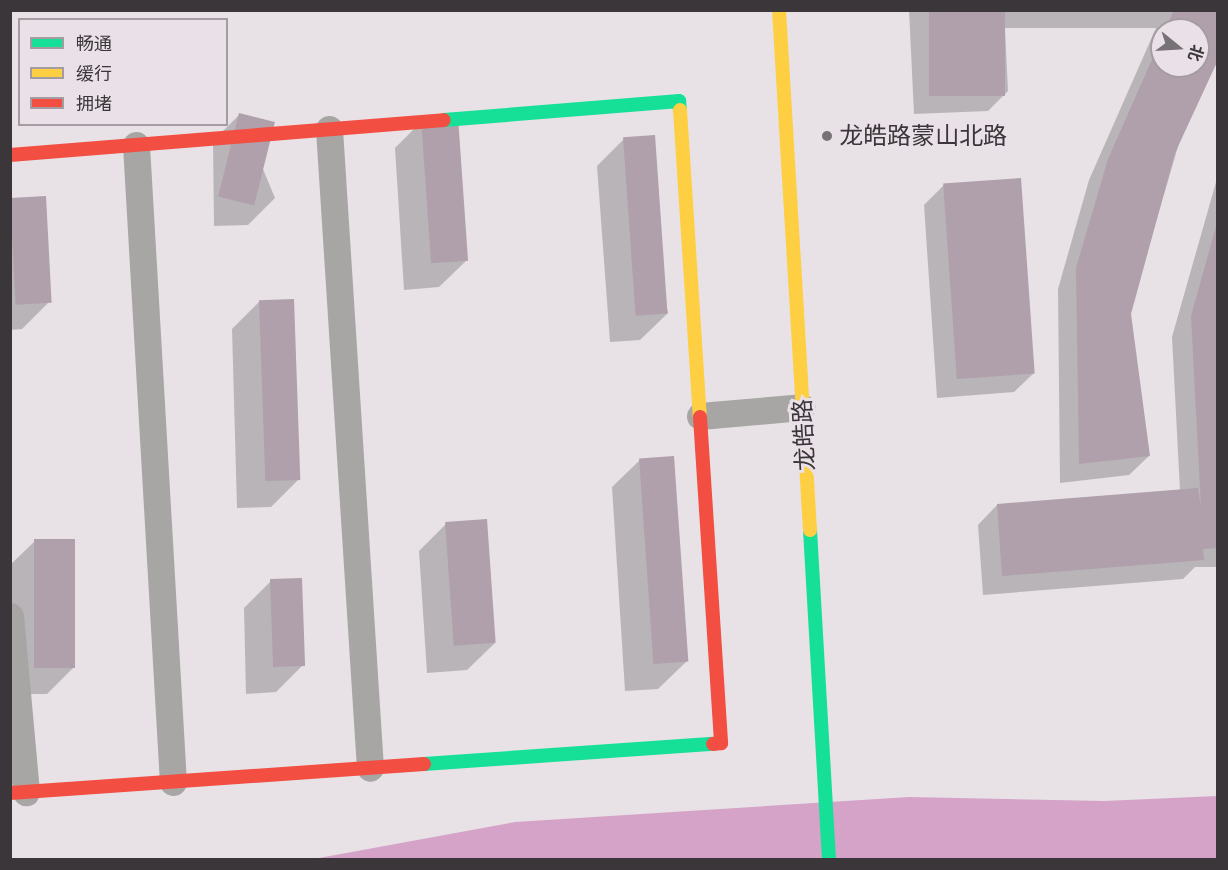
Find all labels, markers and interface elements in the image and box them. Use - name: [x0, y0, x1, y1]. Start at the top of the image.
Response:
- legend: [18, 18, 228, 126]
- north arrow: [1150, 18, 1210, 78]
- text: 畅通: [76, 31, 112, 57]
- text: 北: [1182, 42, 1209, 64]
- text: 缓行: [76, 61, 112, 87]
- text: 拥堵: [76, 91, 112, 117]
- place label: 龙皓路蒙山北路: [839, 122, 1007, 150]
- marker: 龙皓路蒙山北路: [820, 129, 834, 143]
- street label: 龙皓路: [788, 398, 820, 472]

